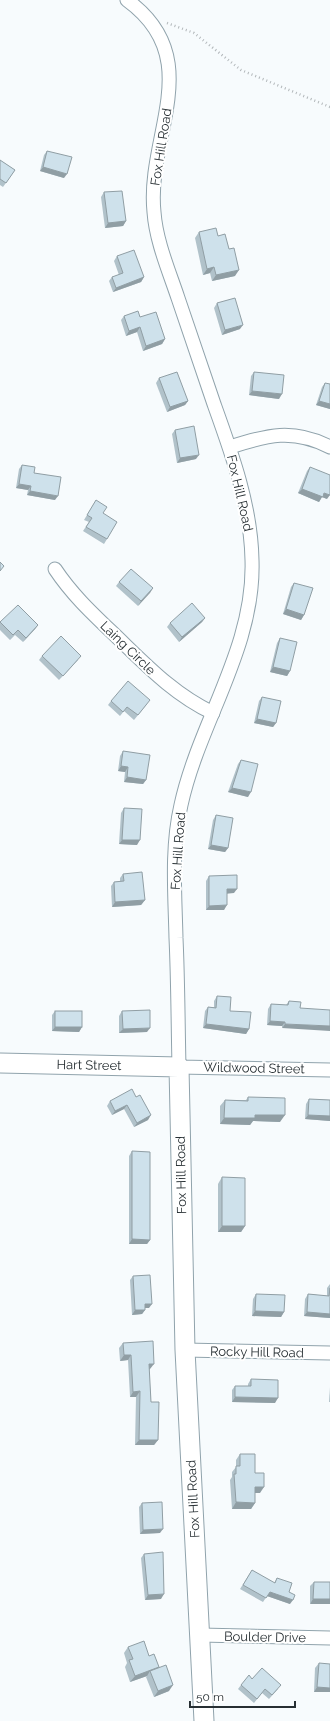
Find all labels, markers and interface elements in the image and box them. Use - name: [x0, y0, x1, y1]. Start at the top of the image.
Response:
- street label: Fox Hill Road: [147, 107, 175, 187]
- street label: Fox Hill Road: [224, 453, 256, 533]
- street label: Laing Circle: [97, 618, 159, 678]
- street label: Fox Hill Road: [168, 812, 188, 890]
- street label: Hart Street: [56, 1057, 122, 1073]
- street label: Wildwood Street: [203, 1060, 305, 1076]
- street label: Fox Hill Road: [173, 1136, 189, 1214]
- street label: Rocky Hill Road: [210, 1344, 304, 1360]
- street label: Fox Hill Road: [183, 1460, 203, 1538]
- street label: Boulder Drive: [224, 1629, 306, 1645]
- scale bar: [190, 1683, 295, 1709]
- text: 50 m: [196, 1690, 224, 1704]

